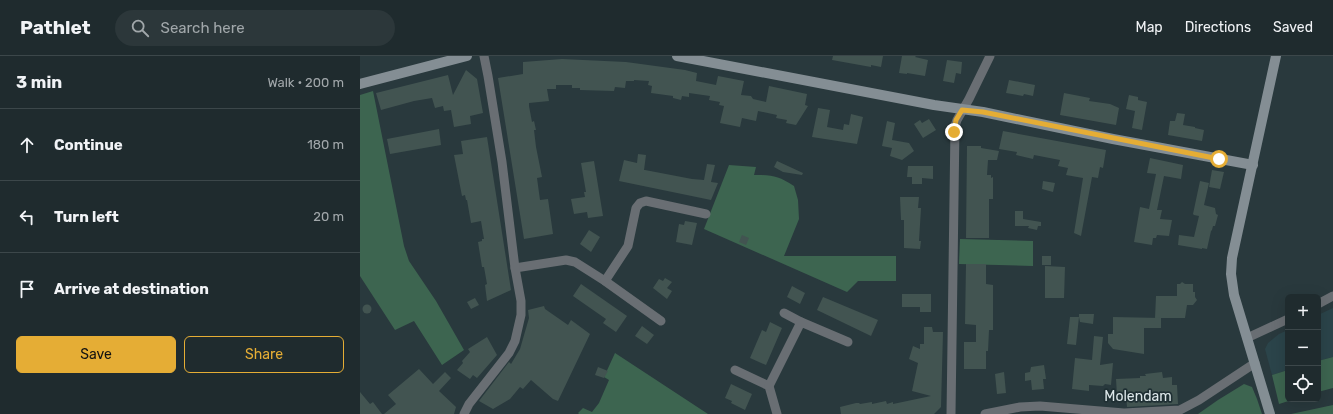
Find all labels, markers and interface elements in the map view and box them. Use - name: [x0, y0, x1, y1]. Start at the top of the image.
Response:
- search box: [115, 10, 395, 46]
- text: Pathlet: [20, 16, 91, 39]
- icon: search: [129, 17, 151, 39]
- text: Search here: [161, 19, 245, 37]
- text: Map: [1136, 19, 1163, 36]
- text: Directions: [1185, 19, 1251, 36]
- text: Saved: [1273, 19, 1313, 36]
- text: 3 min: [16, 72, 62, 92]
- text: Walk · 200 m: [267, 75, 344, 90]
- route end: [945, 123, 963, 141]
- icon: ahead: [16, 134, 38, 156]
- text: Continue: [54, 136, 123, 154]
- text: 180 m: [307, 137, 344, 152]
- route start: [1210, 150, 1228, 168]
- icon: left: [16, 206, 38, 228]
- text: Turn left: [54, 208, 119, 226]
- text: 20 m: [313, 209, 344, 224]
- icon: arrive: [16, 278, 38, 300]
- text: Arrive at destination: [54, 280, 209, 298]
- map controls: [1285, 294, 1321, 402]
- button: +: [1285, 294, 1321, 330]
- button: −: [1285, 330, 1321, 366]
- button: Save: [16, 336, 176, 373]
- button: Share: [184, 336, 344, 373]
- button: locate: [1285, 366, 1321, 402]
- street label: Molendam: [1104, 388, 1172, 405]

